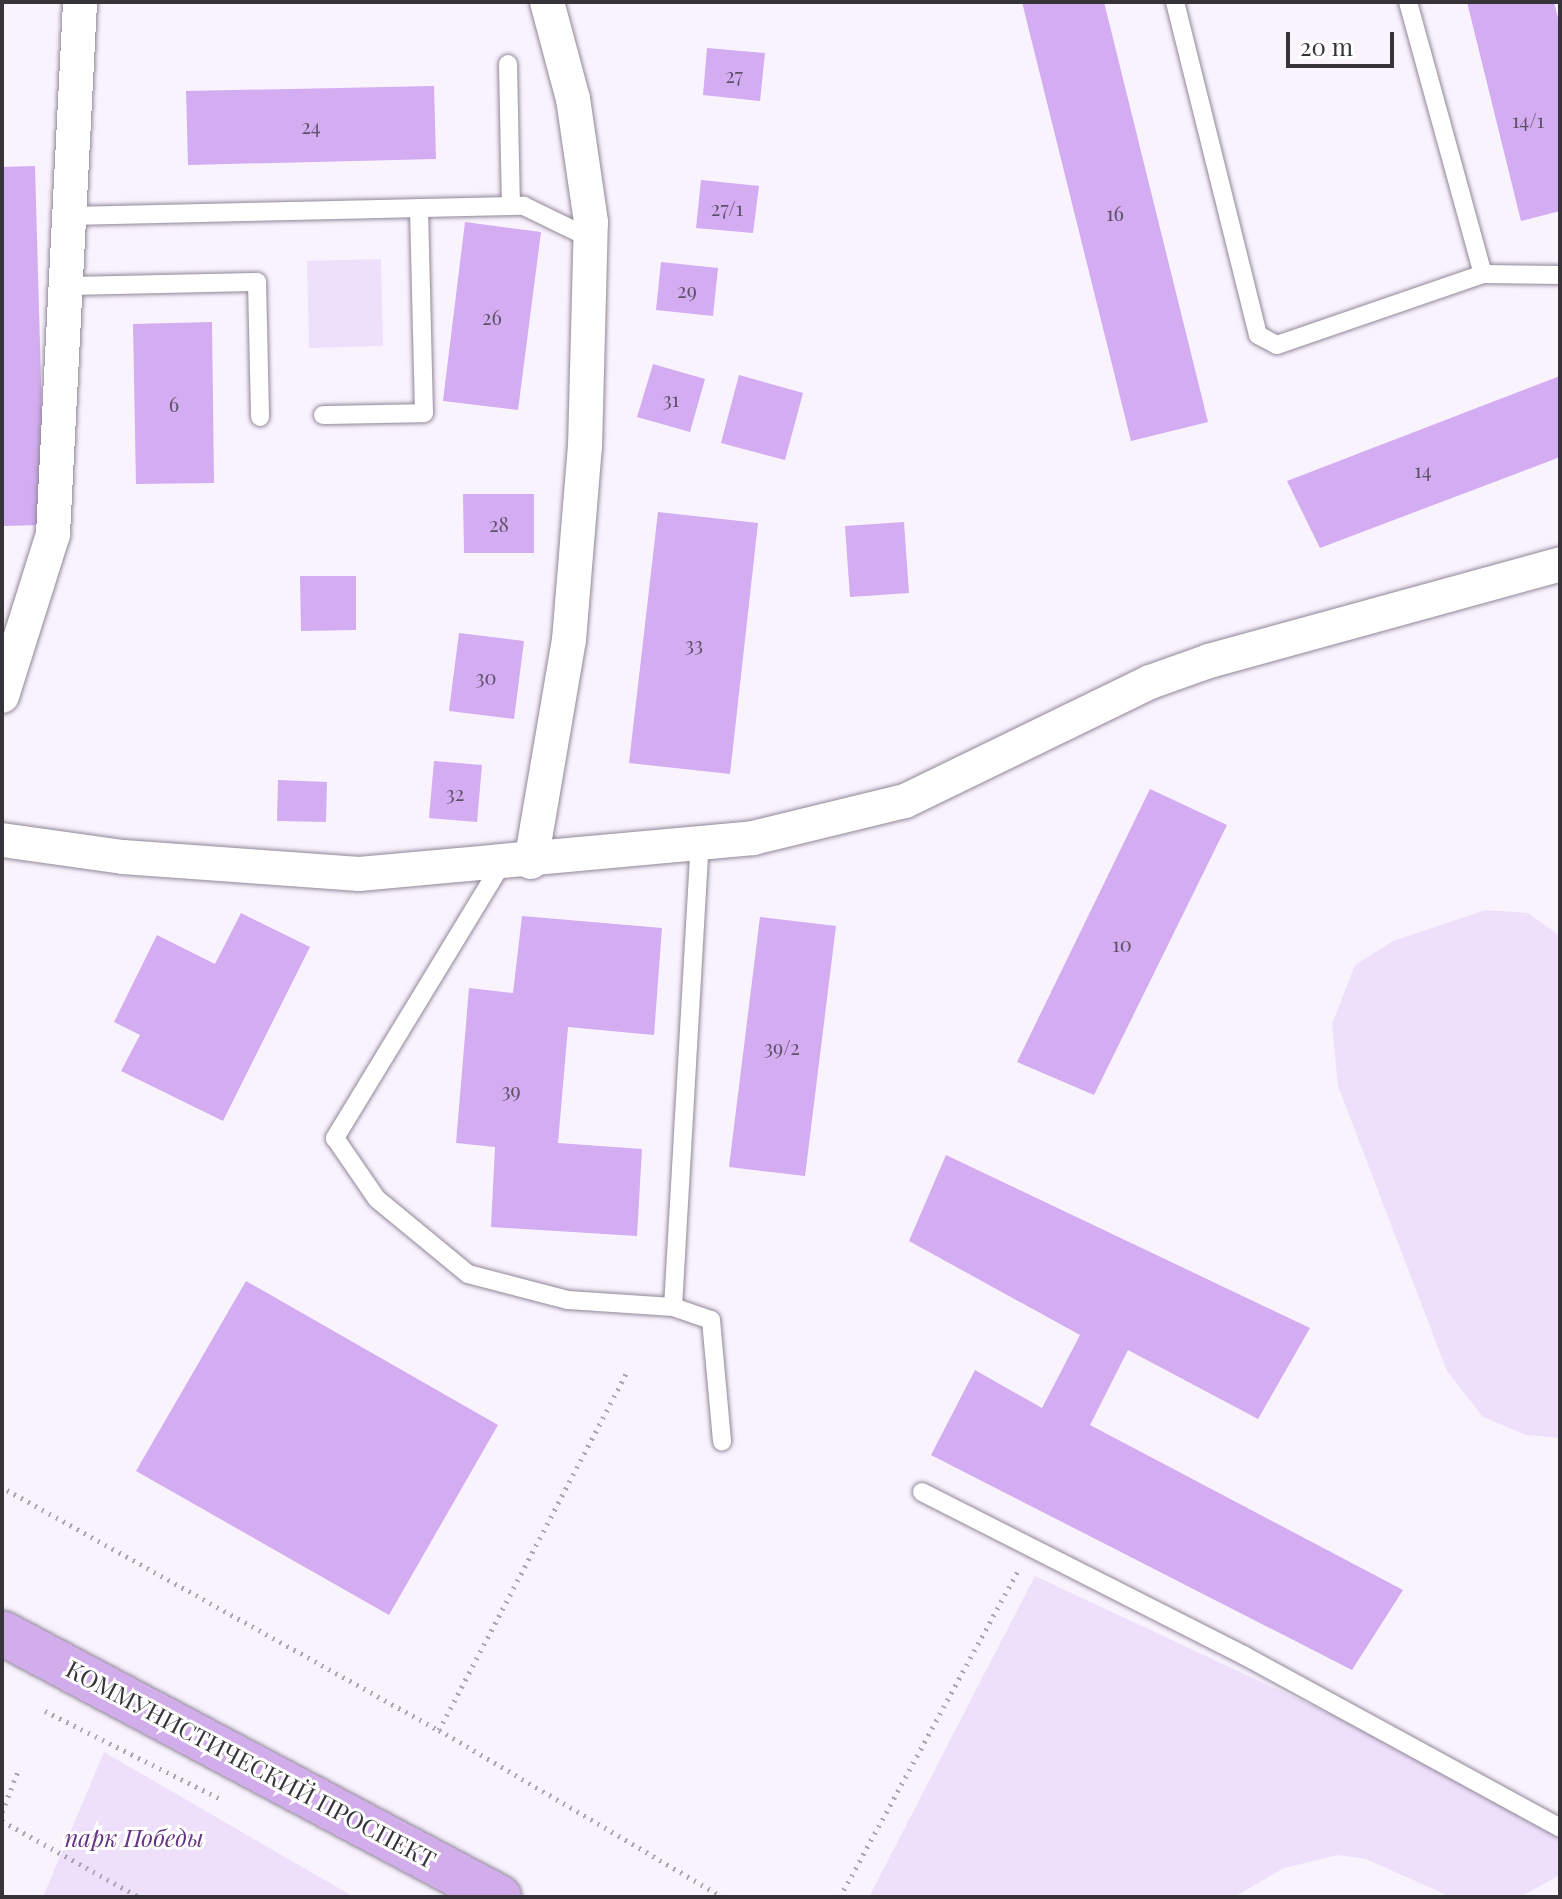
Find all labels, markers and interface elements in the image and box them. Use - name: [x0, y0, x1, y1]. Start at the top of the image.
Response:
- scale bar: [1290, 16, 1398, 66]
- text: 20 m: [1300, 30, 1353, 62]
- house number: 27: [725, 62, 743, 86]
- house number: 14/1: [1512, 107, 1544, 131]
- house number: 24: [301, 113, 321, 137]
- house number: 27/1: [711, 195, 743, 219]
- house number: 16: [1106, 200, 1124, 224]
- house number: 29: [677, 277, 697, 301]
- house number: 26: [482, 304, 502, 328]
- house number: 31: [663, 386, 679, 410]
- house number: 6: [169, 391, 179, 415]
- house number: 14: [1414, 457, 1432, 481]
- house number: 28: [489, 511, 509, 535]
- house number: 33: [685, 631, 703, 655]
- house number: 30: [475, 664, 497, 688]
- house number: 32: [446, 780, 464, 804]
- house number: 10: [1112, 931, 1132, 955]
- house number: 39/2: [764, 1034, 800, 1058]
- house number: 39: [501, 1077, 521, 1101]
- street label: КОММУНИСТИЧЕСКИЙ ПРОСПЕКТ: [61, 1654, 441, 1874]
- park label: парк Победы: [64, 1824, 204, 1852]

